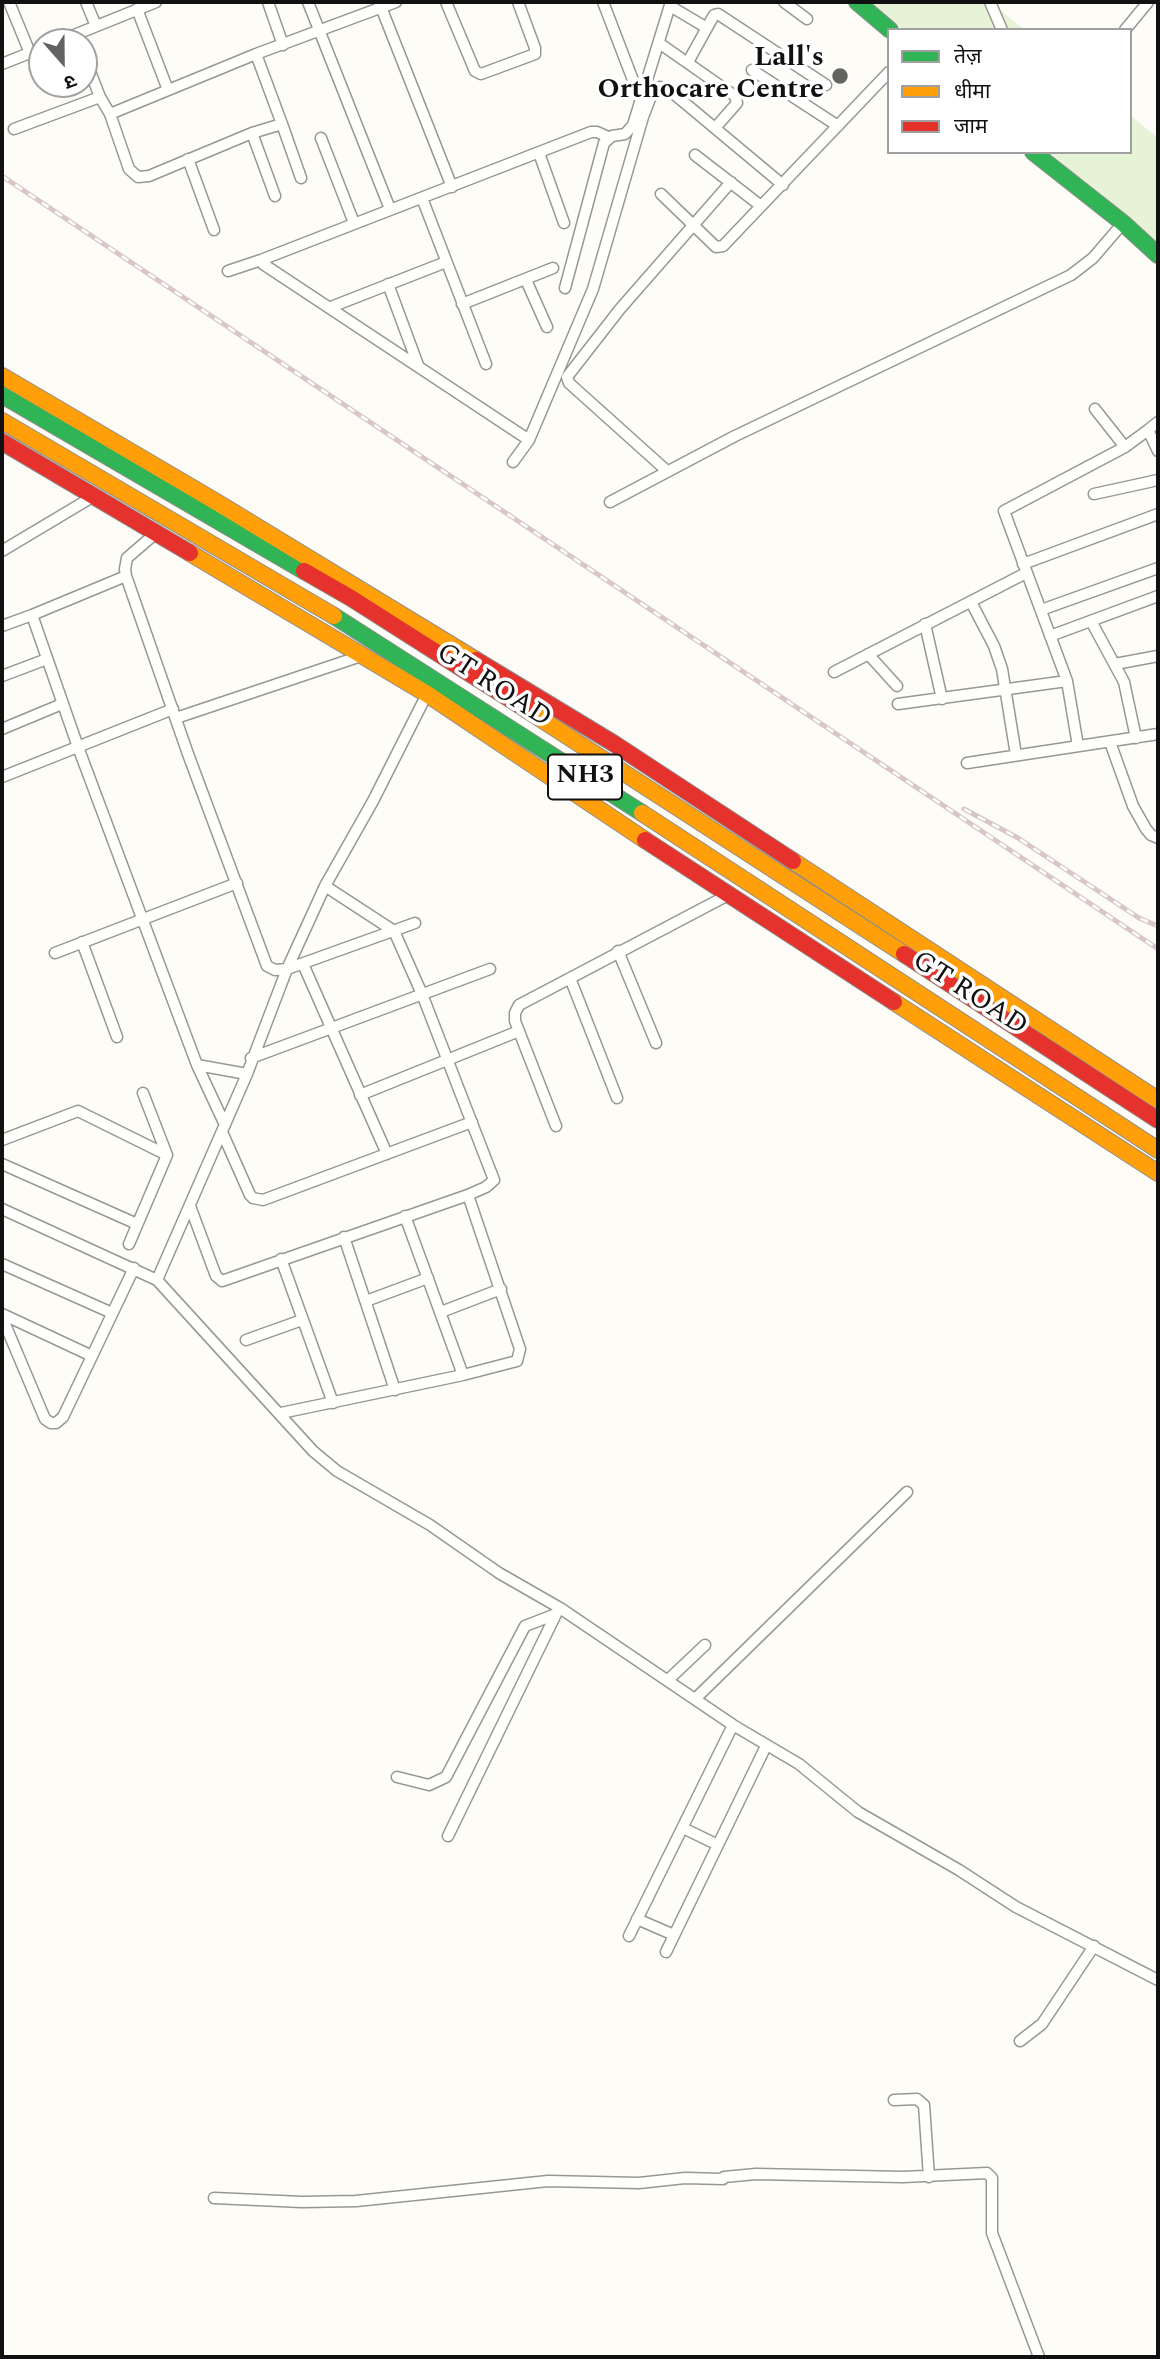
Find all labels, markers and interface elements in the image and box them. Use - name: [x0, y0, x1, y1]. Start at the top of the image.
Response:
- north arrow: [28, 28, 98, 98]
- legend: [887, 28, 1132, 154]
- text: तेज़: [954, 41, 982, 73]
- place label: Lall's Orthocare Centre: [598, 43, 824, 109]
- text: उ: [60, 66, 80, 97]
- marker: Lall's Orthocare Centre: [830, 66, 850, 86]
- text: धीमा: [954, 76, 990, 108]
- text: जाम: [954, 111, 988, 143]
- street label: GT ROAD: [429, 637, 557, 737]
- road number: NH3: [548, 754, 622, 800]
- street label: GT ROAD: [905, 945, 1033, 1045]

